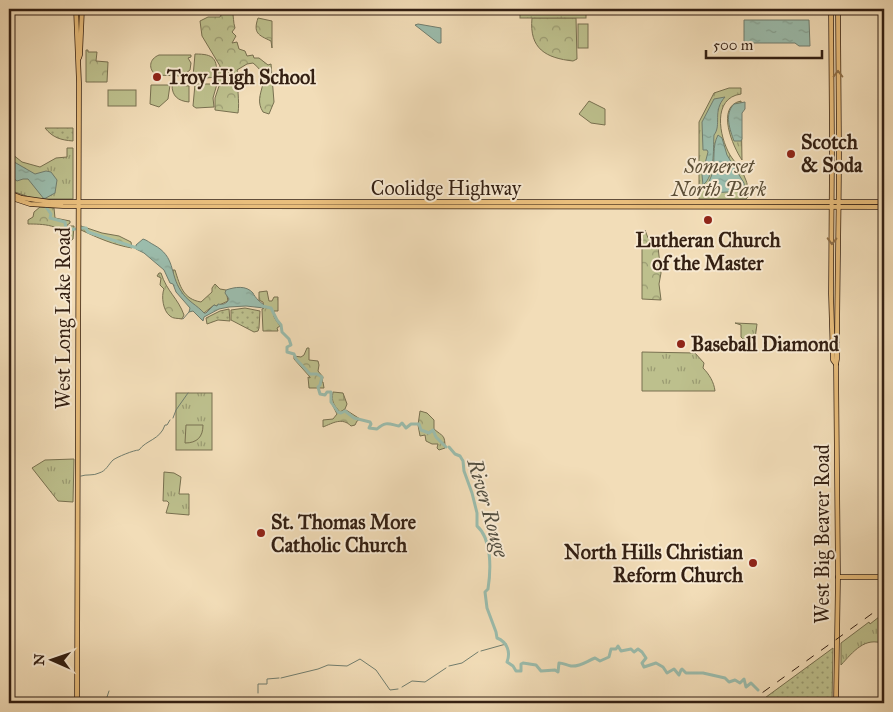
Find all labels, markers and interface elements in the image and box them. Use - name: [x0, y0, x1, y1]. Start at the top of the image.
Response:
- scale bar: [706, 28, 822, 60]
- text: 500 m: [713, 36, 754, 54]
- place label: Troy High School: [166, 65, 316, 90]
- one-way arrow: [833, 69, 843, 77]
- marker: Troy High School: [151, 71, 163, 83]
- place label: Scotch & Soda: [801, 130, 863, 177]
- marker: Scotch & Soda: [785, 148, 797, 160]
- park label: Somerset North Park: [670, 154, 767, 201]
- street label: Coolidge Highway: [371, 176, 522, 201]
- marker: Lutheran Church of the Master: [702, 214, 714, 226]
- street label: West Long Lake Road: [51, 227, 76, 409]
- place label: Lutheran Church of the Master: [635, 228, 781, 275]
- one-way arrow: [827, 238, 837, 246]
- place label: Baseball Diamond: [691, 332, 840, 356]
- marker: Baseball Diamond: [675, 338, 687, 350]
- street label: West Big Beaver Road: [810, 444, 835, 624]
- water label: River Rouge: [461, 455, 515, 561]
- place label: St. Thomas More Catholic Church: [271, 510, 417, 557]
- marker: St. Thomas More Catholic Church: [255, 527, 267, 539]
- place label: North Hills Christian Reform Church: [564, 540, 744, 587]
- marker: North Hills Christian Reform Church: [747, 557, 759, 569]
- north arrow: [28, 634, 78, 684]
- text: N: [31, 653, 48, 666]

